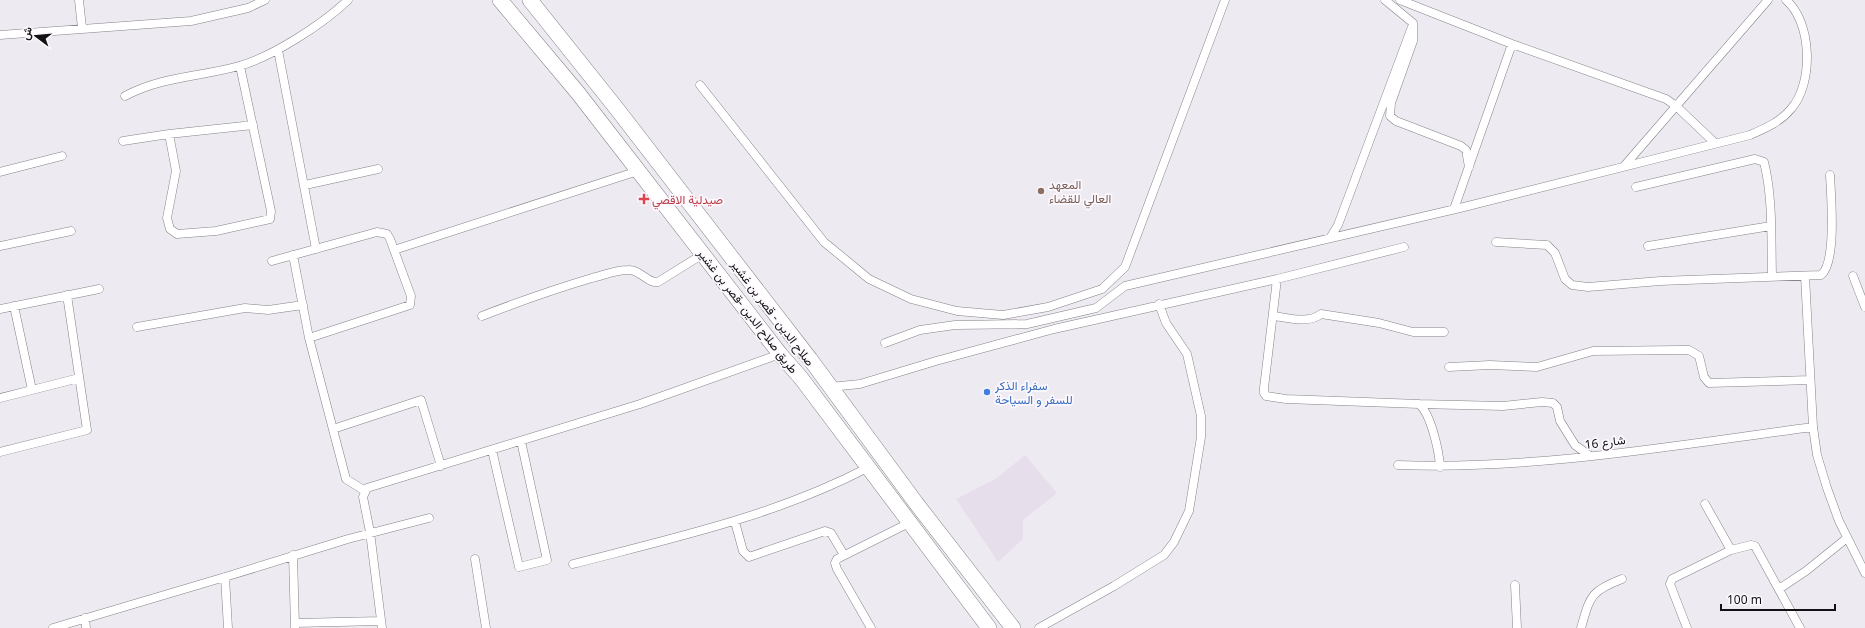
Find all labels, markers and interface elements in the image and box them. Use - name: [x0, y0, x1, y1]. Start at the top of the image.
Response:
- north arrow: [16, 16, 56, 56]
- text: ش: [17, 25, 35, 42]
- place label: المعهد العالي للقضاء: [1049, 176, 1111, 209]
- marker: المعهد العالي للقضاء: [1036, 186, 1046, 196]
- place label: صيدلية الاقصي: [652, 191, 723, 210]
- marker: صيدلية الاقصي: [639, 194, 649, 204]
- street label: طريق صلاح الدين -قصر بن غشير: [692, 244, 802, 378]
- street label: صلاح الدين - قصر بن غشير: [726, 256, 818, 370]
- place label: سفراء الذكر للسفر و السياحة: [994, 377, 1073, 408]
- marker: سفراء الذكر للسفر و السياحة: [982, 387, 992, 397]
- street label: شارع 16: [1584, 431, 1627, 454]
- scale bar: [1721, 586, 1835, 612]
- text: 100 m: [1727, 591, 1762, 608]

